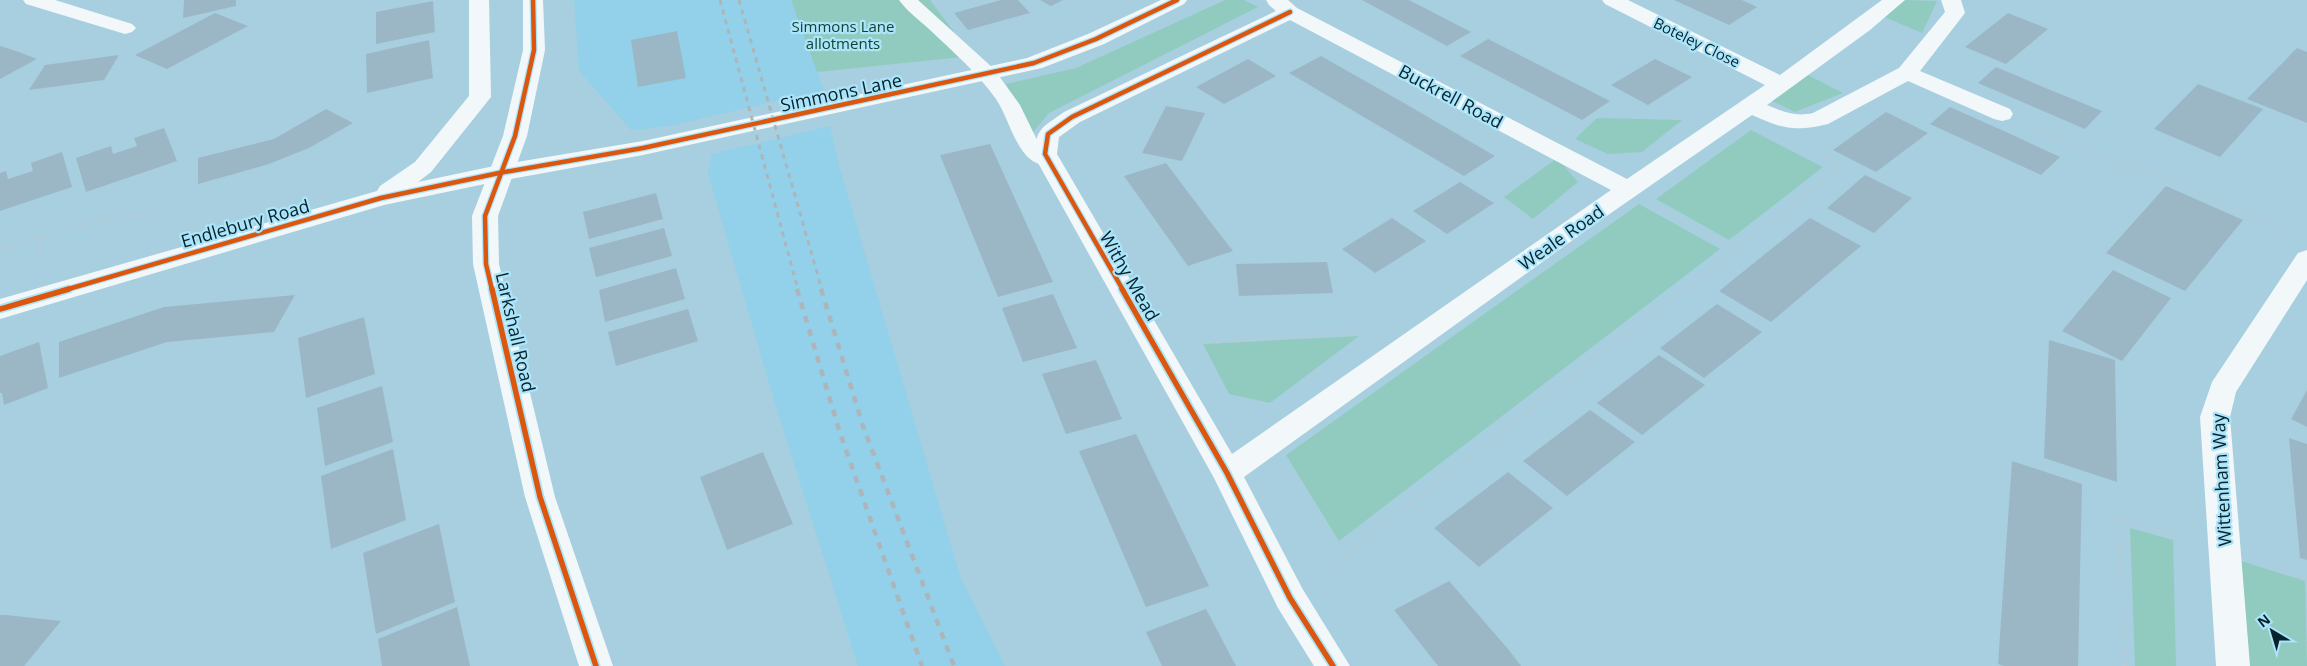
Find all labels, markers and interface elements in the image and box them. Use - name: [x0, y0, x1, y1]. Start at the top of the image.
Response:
- street label: Boteley Close: [1650, 12, 1744, 72]
- park label: Simmons Lane allotments: [792, 16, 894, 53]
- street label: Buckrell Road: [1395, 58, 1507, 134]
- street label: Simmons Lane: [778, 67, 904, 117]
- street label: Endlebury Road: [178, 193, 312, 253]
- street label: Weale Road: [1514, 199, 1608, 275]
- street label: Withy Mead: [1095, 227, 1165, 325]
- street label: Larkshall Road: [491, 270, 541, 394]
- street label: Wittenham Way: [2205, 412, 2236, 547]
- north arrow: [2247, 606, 2297, 656]
- text: N: [2253, 609, 2274, 631]

